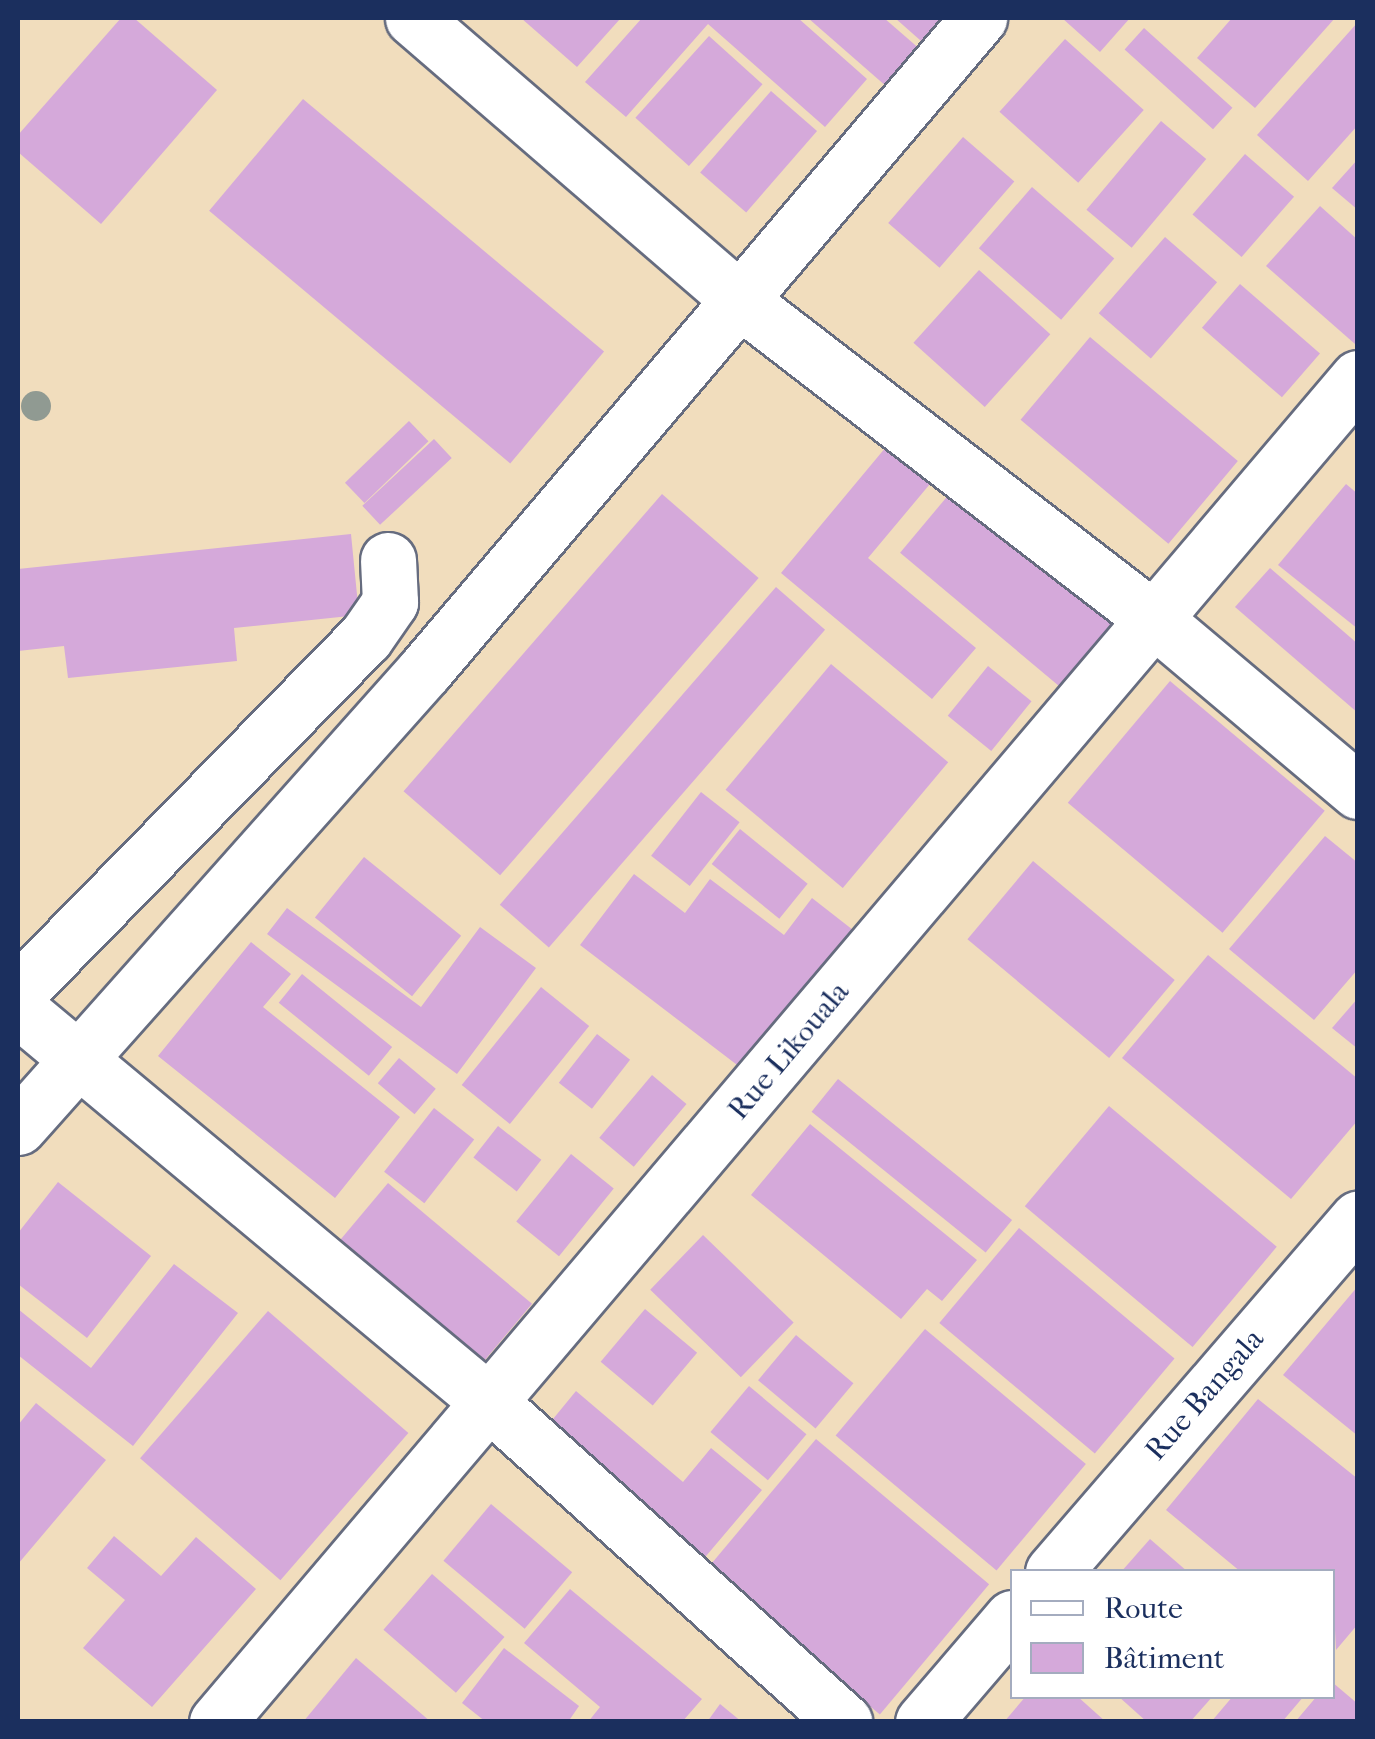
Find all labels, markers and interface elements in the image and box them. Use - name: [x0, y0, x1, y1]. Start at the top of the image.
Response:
- street label: Rue Likouala: [721, 975, 857, 1127]
- street label: Rue Bangala: [1138, 1322, 1272, 1468]
- legend: [1010, 1569, 1335, 1699]
- text: Route: [1104, 1591, 1183, 1626]
- text: Bâtiment: [1104, 1641, 1225, 1676]

